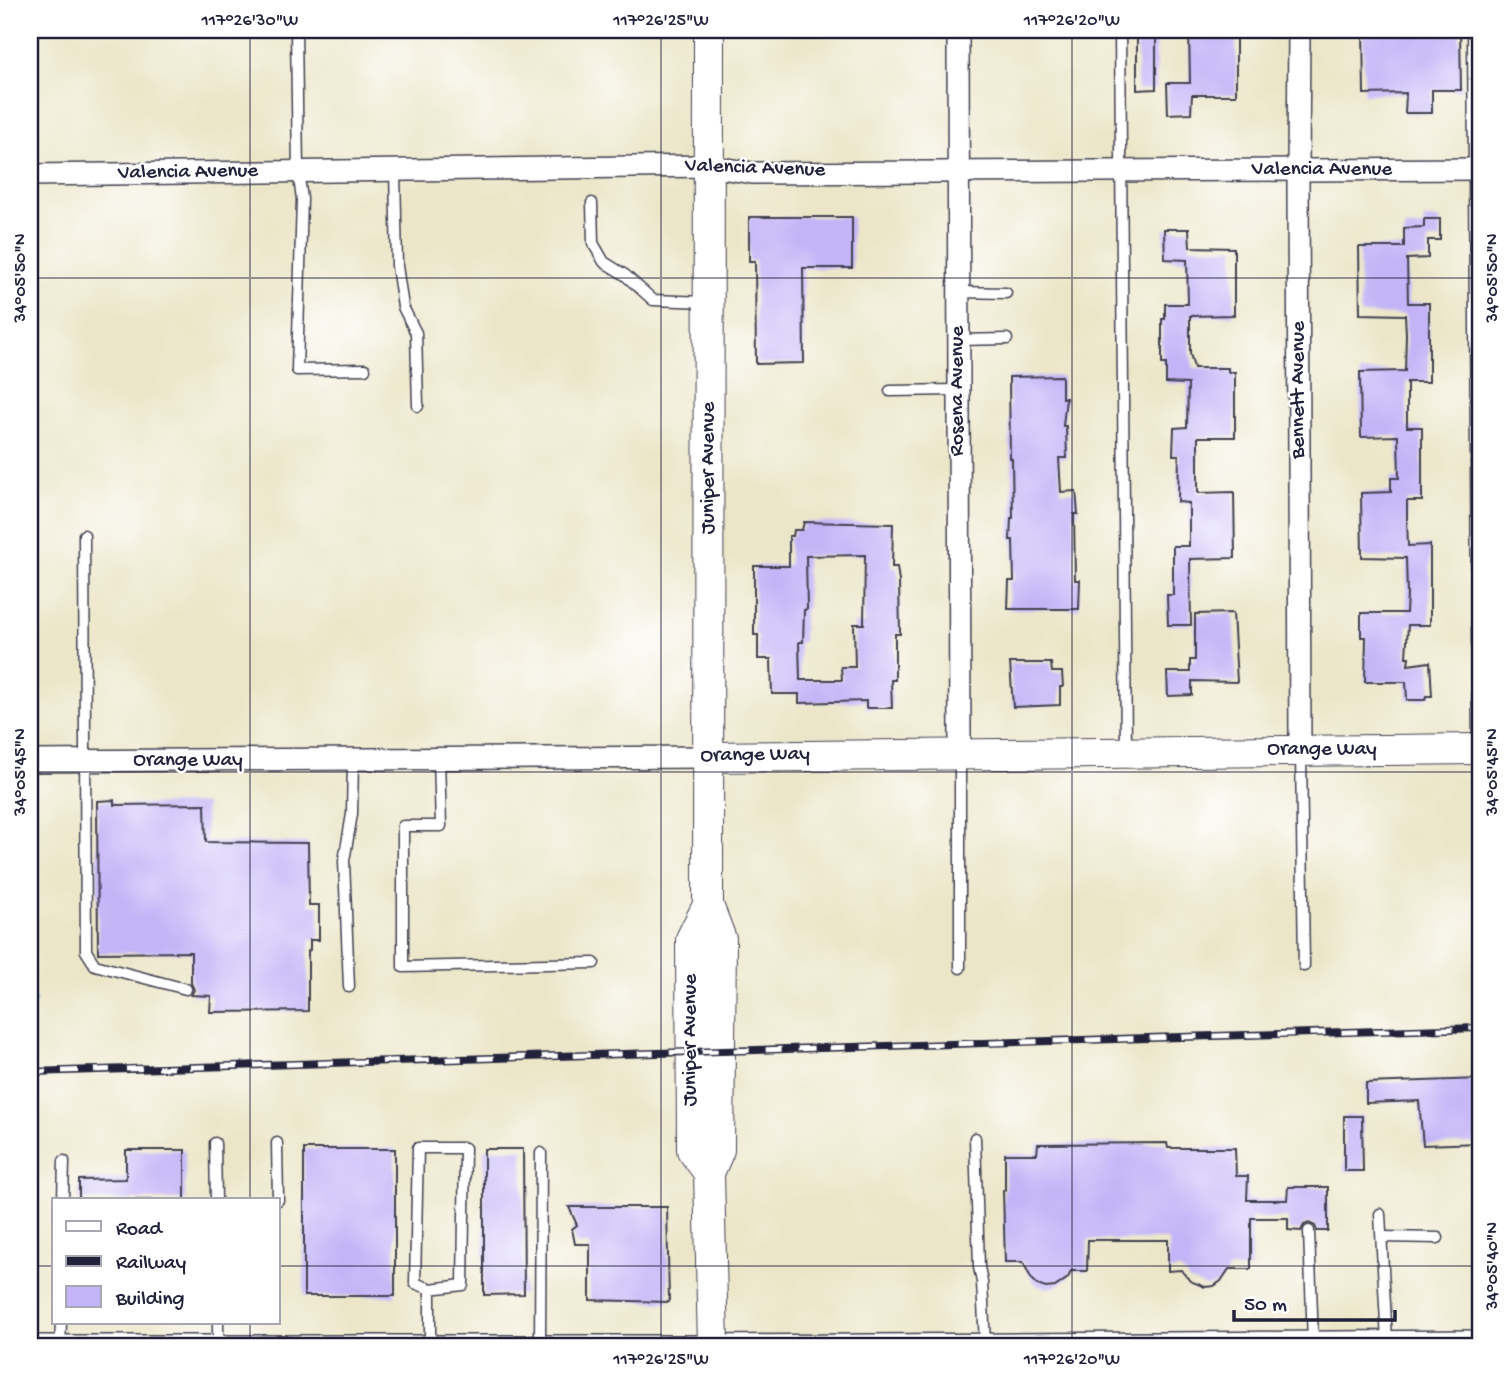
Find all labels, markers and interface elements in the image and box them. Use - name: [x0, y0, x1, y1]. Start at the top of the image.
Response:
- text: 117°26'30"W: [201, 11, 298, 32]
- text: 117°26'25"W: [612, 11, 709, 32]
- text: 117°26'20"W: [1023, 11, 1120, 32]
- street label: Valencia Avenue: [683, 154, 827, 184]
- street label: Valencia Avenue: [1251, 158, 1393, 183]
- street label: Valencia Avenue: [117, 159, 259, 187]
- text: 34°05'50"N: [11, 233, 32, 324]
- text: 34°05'50"N: [1483, 233, 1504, 324]
- street label: Bennett Avenue: [1287, 320, 1312, 460]
- street label: Rosena Avenue: [946, 325, 971, 456]
- street label: Juniper Avenue: [697, 401, 722, 534]
- text: 34°05'45"N: [11, 728, 32, 817]
- text: 34°05'45"N: [1483, 728, 1504, 817]
- street label: Orange Way: [1267, 738, 1377, 763]
- street label: Orange Way: [700, 743, 810, 769]
- street label: Orange Way: [133, 749, 243, 774]
- street label: Juniper Avenue: [679, 973, 704, 1106]
- legend: [52, 1198, 280, 1324]
- text: Road: [116, 1218, 164, 1243]
- text: 34°05'40"N: [1483, 1222, 1504, 1311]
- text: Railway: [116, 1252, 186, 1277]
- scale bar: [1234, 1279, 1394, 1323]
- text: Building: [115, 1288, 185, 1313]
- text: 50 m: [1244, 1294, 1287, 1319]
- text: 117°26'25"W: [612, 1350, 709, 1371]
- text: 117°26'20"W: [1023, 1350, 1120, 1371]

